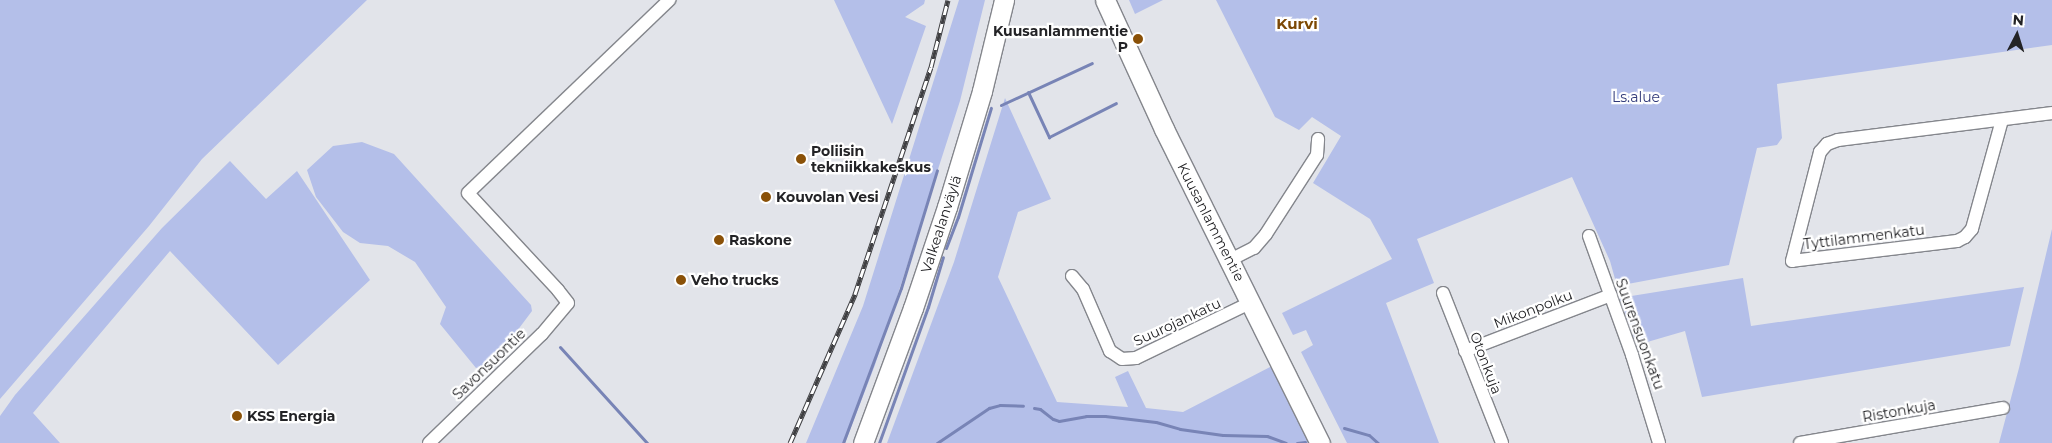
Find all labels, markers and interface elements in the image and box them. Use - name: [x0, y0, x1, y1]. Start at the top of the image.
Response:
- north arrow: [1992, 10, 2042, 60]
- text: N: [2012, 11, 2025, 30]
- district label: Kurvi: [1276, 15, 1318, 33]
- place label: Kuusanlammentie P: [993, 23, 1128, 56]
- marker: Kuusanlammentie P: [1132, 33, 1144, 45]
- park label: Ls.alue: [1612, 89, 1660, 105]
- place label: Poliisin tekniikkakeskus: [811, 143, 931, 176]
- marker: Poliisin tekniikkakeskus: [795, 153, 807, 165]
- street label: Kuusanlammentie: [1174, 160, 1248, 284]
- street label: Valkealanväylä: [917, 173, 965, 275]
- place label: Kouvolan Vesi: [776, 189, 879, 205]
- marker: Kouvolan Vesi: [760, 191, 772, 203]
- street label: Tyttilammenkatu: [1802, 221, 1926, 253]
- place label: Raskone: [729, 232, 792, 248]
- marker: Raskone: [713, 234, 725, 246]
- place label: Veho trucks: [691, 272, 779, 288]
- marker: Veho trucks: [675, 274, 687, 286]
- street label: Suurensuonkatu: [1612, 276, 1668, 392]
- street label: Mikonpolku: [1491, 286, 1575, 332]
- street label: Suurojankatu: [1131, 294, 1223, 350]
- street label: Savonsuontie: [449, 325, 529, 403]
- street label: Otonkuja: [1466, 330, 1506, 396]
- street label: Ristonkuja: [1861, 396, 1937, 426]
- place label: KSS Energia: [247, 408, 335, 424]
- marker: KSS Energia: [231, 410, 243, 422]

